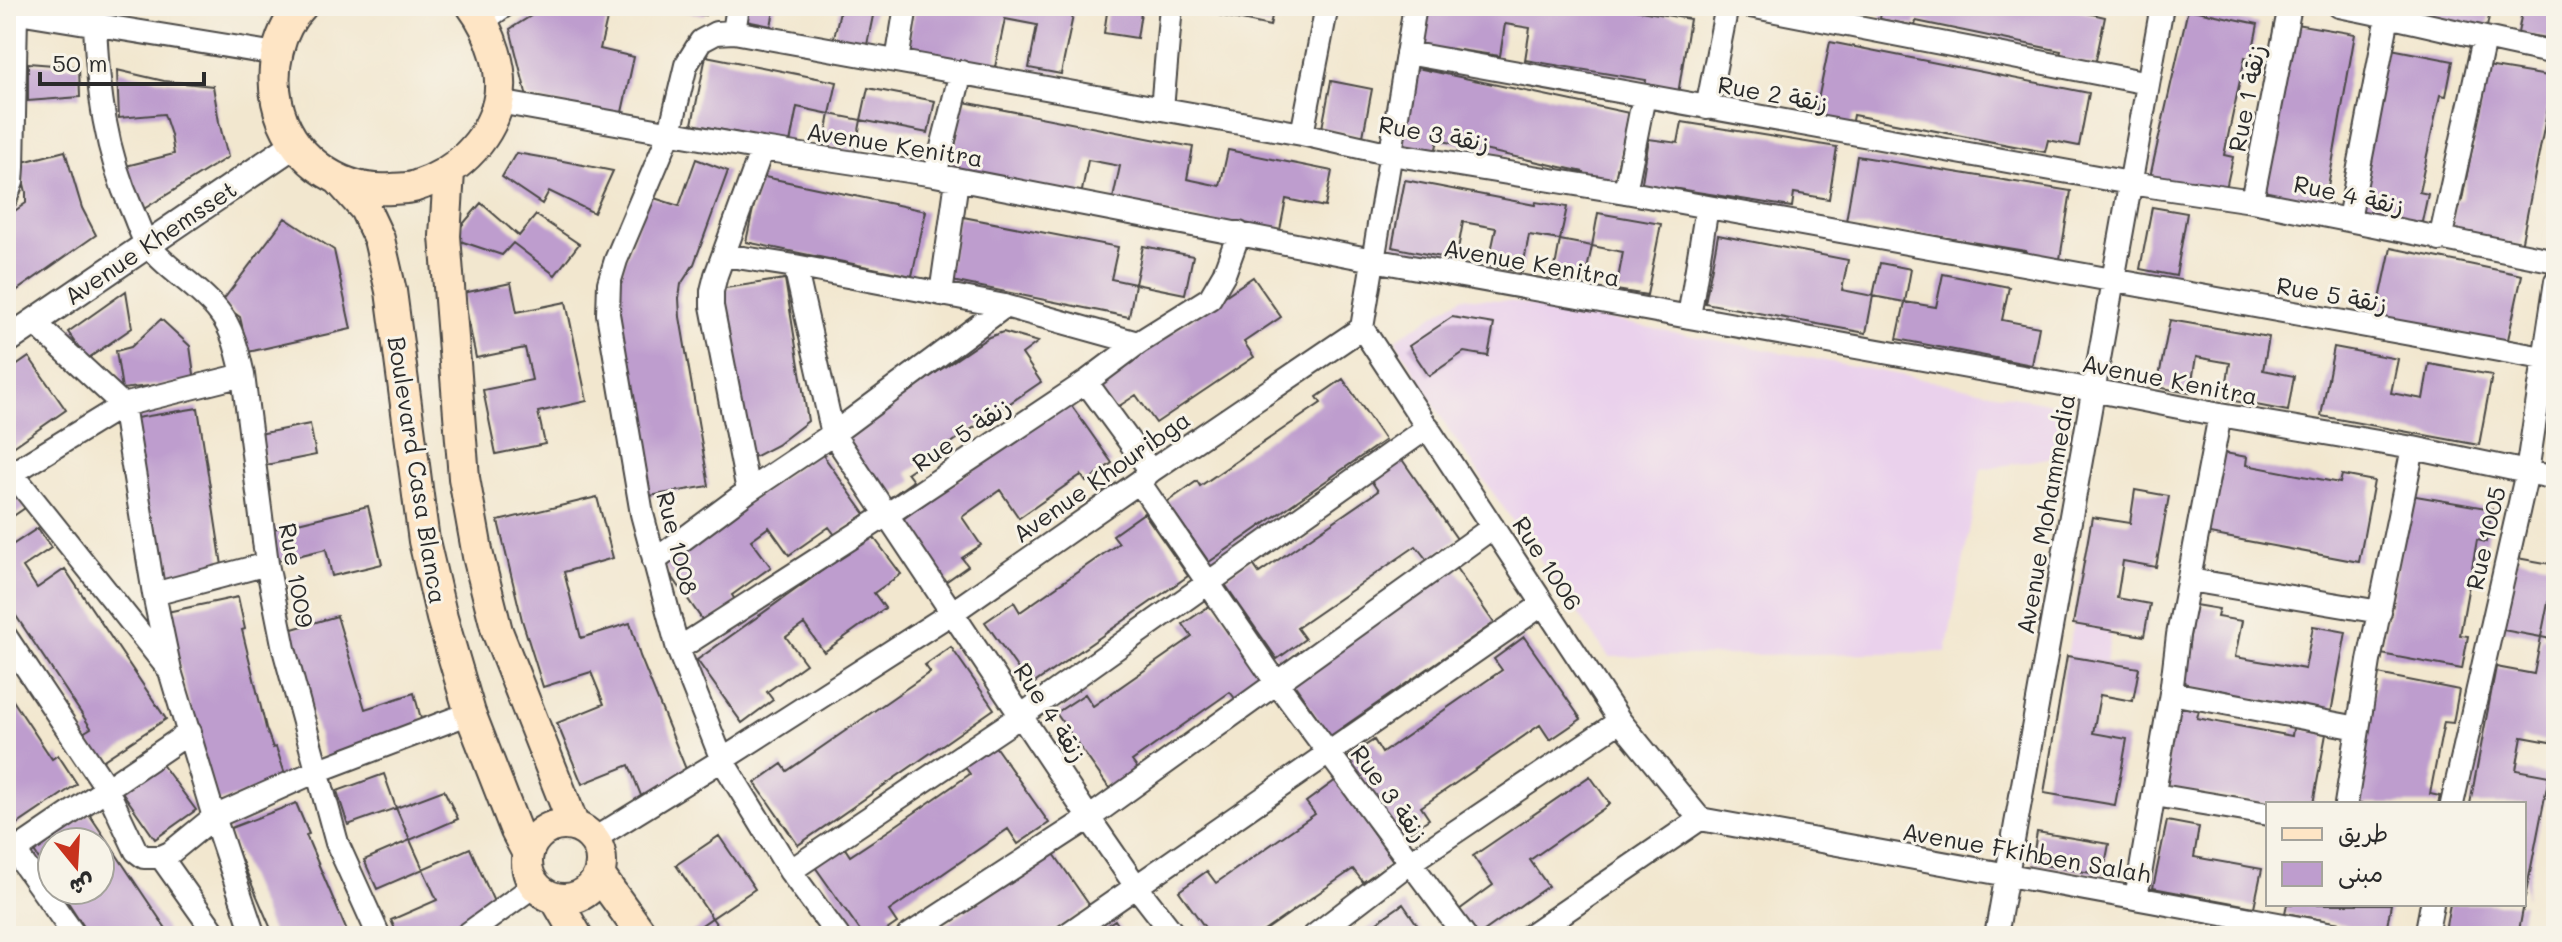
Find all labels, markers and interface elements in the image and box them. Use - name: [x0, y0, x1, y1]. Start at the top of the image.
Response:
- scale bar: [40, 36, 204, 86]
- street label: Rue 1 زنقة: [2220, 42, 2272, 154]
- text: 50 m: [52, 47, 108, 78]
- street label: Rue 2 زنقة: [1715, 68, 1831, 118]
- street label: Rue 3 زنقة: [1376, 108, 1492, 158]
- street label: Avenue Kenitra: [805, 115, 985, 173]
- street label: Rue 4 زنقة: [2291, 167, 2407, 221]
- street label: Avenue Khemsset: [58, 173, 242, 311]
- street label: Avenue Kenitra: [1441, 231, 1623, 293]
- street label: Rue 5 زنقة: [2274, 269, 2390, 319]
- street label: Boulevard Casa Blanca: [382, 334, 454, 606]
- street label: Avenue Kenitra: [2080, 347, 2260, 411]
- street label: Rue 5 زنقة: [906, 390, 1016, 478]
- street label: Avenue Mohammedia: [2009, 392, 2081, 636]
- street label: Avenue Khouribga: [1006, 403, 1196, 549]
- street label: Rue 1005: [2458, 483, 2512, 593]
- street label: Rue 1008: [650, 488, 706, 598]
- street label: Rue 1006: [1506, 510, 1590, 616]
- street label: Rue 1009: [273, 520, 321, 630]
- street label: Rue 4 زنقة: [1007, 657, 1095, 767]
- street label: Rue 3 زنقة: [1345, 739, 1435, 847]
- legend: [2266, 802, 2526, 906]
- street label: Avenue Fkihben Salah: [1900, 815, 2154, 889]
- text: طريق: [2338, 817, 2388, 848]
- north arrow: [36, 826, 116, 906]
- text: مبنى: [2338, 857, 2383, 889]
- text: ش: [66, 868, 98, 903]

